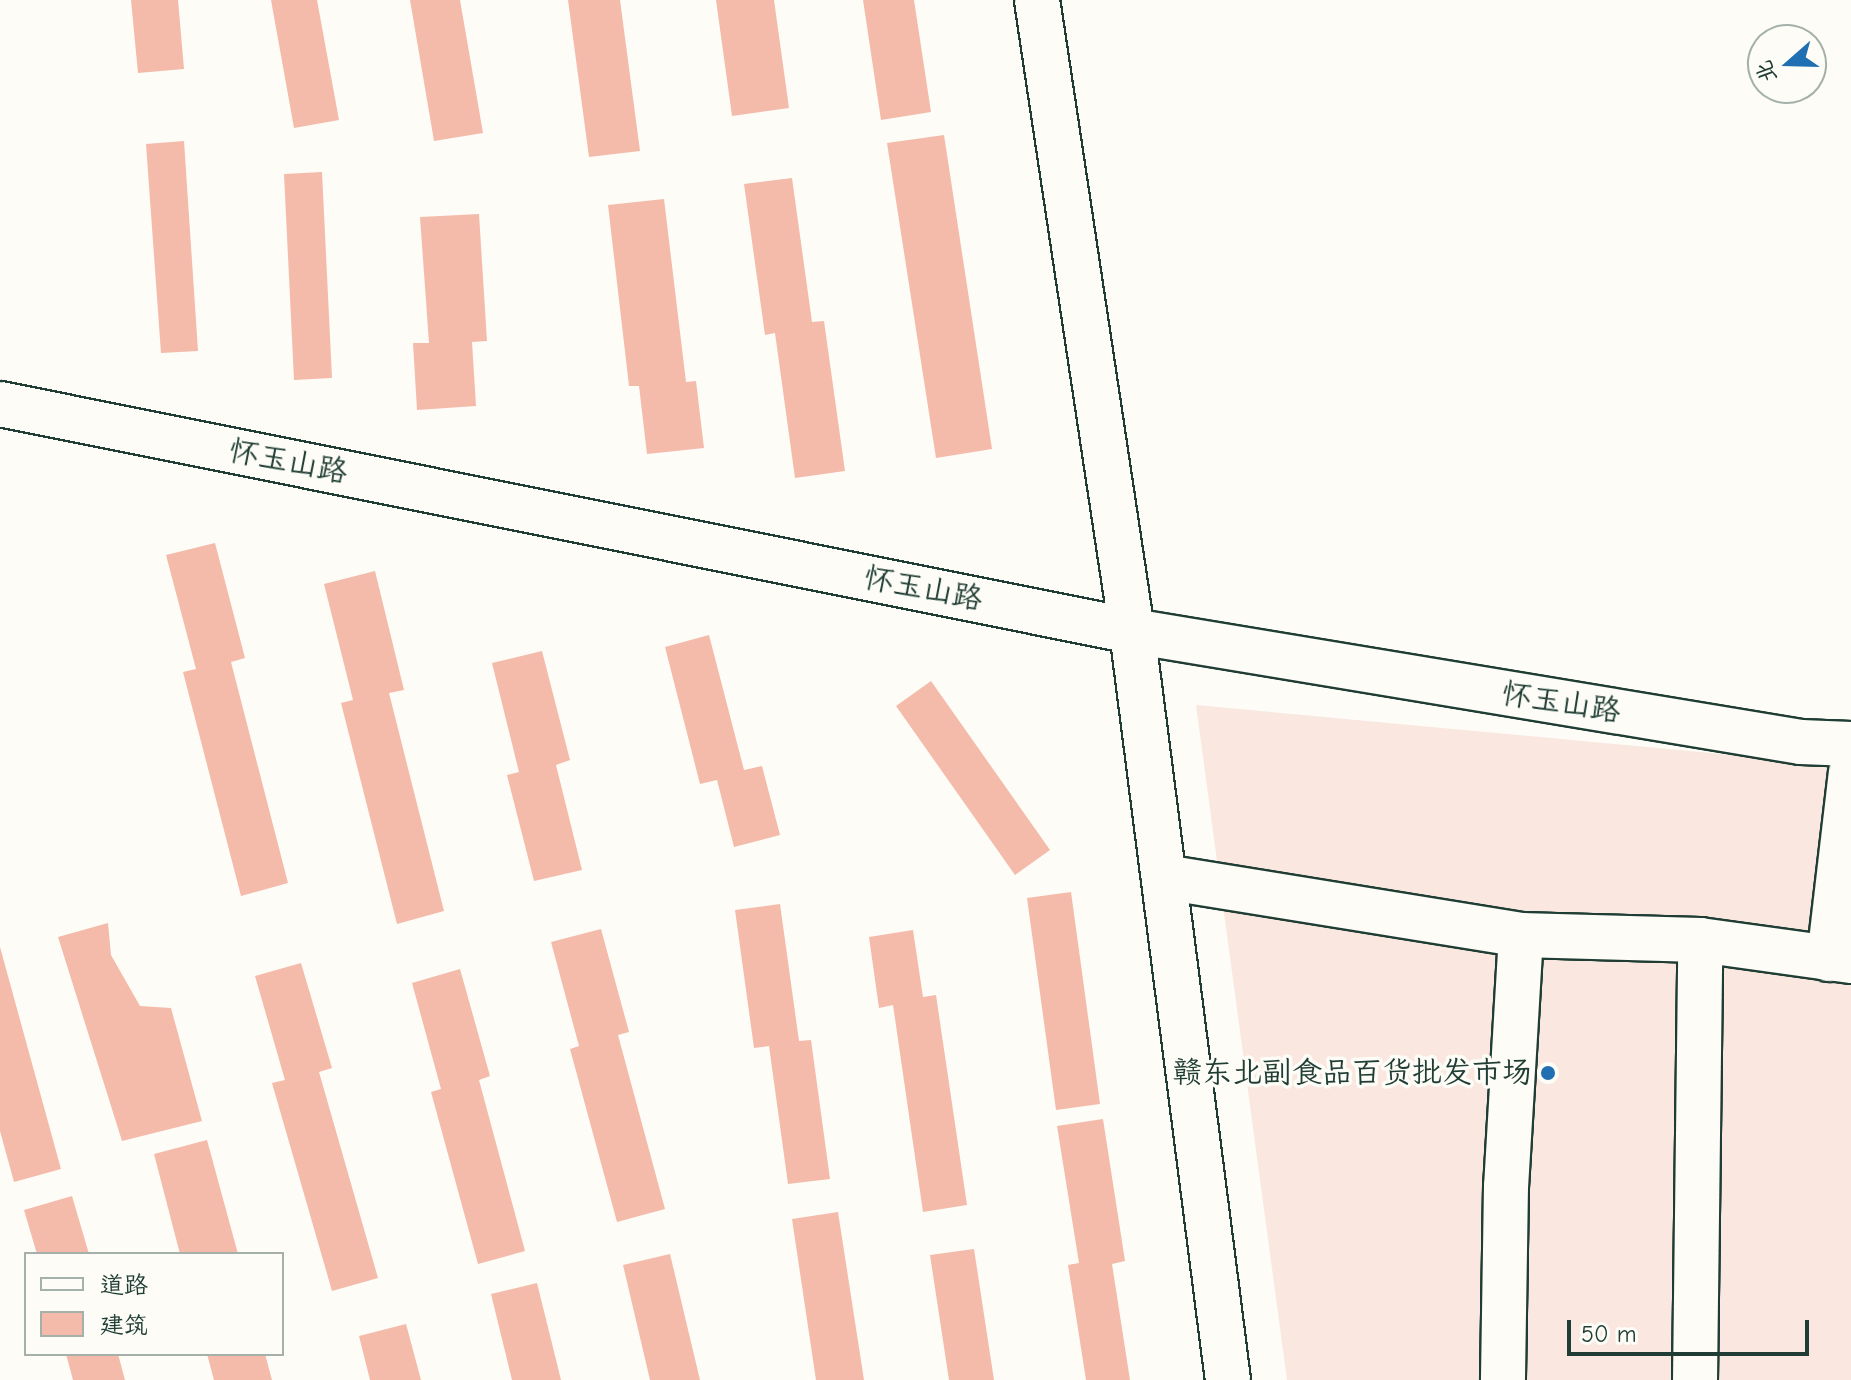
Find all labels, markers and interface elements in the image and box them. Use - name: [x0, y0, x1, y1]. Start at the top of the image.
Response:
- north arrow: [1747, 24, 1827, 104]
- text: 北: [1750, 57, 1782, 86]
- street label: 怀玉山路: [226, 433, 350, 491]
- street label: 怀玉山路: [861, 560, 985, 618]
- street label: 怀玉山路: [1499, 676, 1623, 730]
- place label: 赣东北副食品百货批发市场: [1172, 1055, 1532, 1091]
- marker: 赣东北副食品百货批发市场: [1539, 1064, 1557, 1082]
- legend: [24, 1252, 284, 1356]
- text: 道路: [100, 1271, 148, 1299]
- scale bar: [1571, 1304, 1813, 1354]
- text: 建筑: [100, 1311, 148, 1339]
- text: 50 m: [1581, 1320, 1637, 1348]

